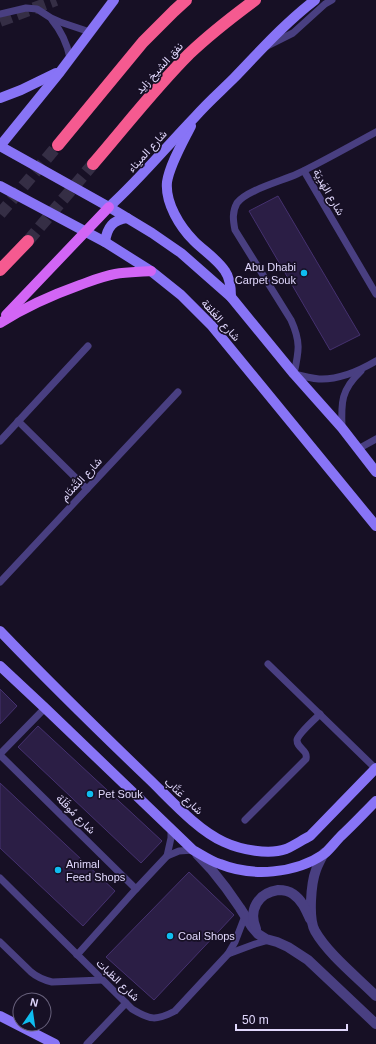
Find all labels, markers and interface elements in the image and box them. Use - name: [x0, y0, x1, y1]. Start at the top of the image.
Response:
- street label: نفق الشيخ زايد: [133, 40, 186, 97]
- street label: شارع الميناء: [125, 127, 171, 176]
- street label: شارع الهَدِيَة: [309, 167, 347, 219]
- place label: Abu Dhabi Carpet Souk: [235, 261, 296, 286]
- marker: Abu Dhabi Carpet Souk: [299, 268, 309, 278]
- street label: شارع الغَلقة: [198, 297, 243, 345]
- street label: شارع التَّمْتَام: [58, 454, 106, 504]
- street label: شارع عَتَّاب: [161, 775, 206, 818]
- place label: Pet Souk: [98, 788, 143, 800]
- marker: Pet Souk: [85, 789, 95, 799]
- street label: شارع مُوقَلَة: [53, 792, 99, 838]
- place label: Animal Feed Shops: [66, 858, 126, 883]
- marker: Animal Feed Shops: [53, 865, 63, 875]
- place label: Coal Shops: [178, 930, 235, 942]
- marker: Coal Shops: [165, 931, 175, 941]
- street label: شارع الظبات: [93, 957, 142, 1005]
- north arrow: [12, 992, 52, 1032]
- text: N: [29, 996, 40, 1009]
- scale bar: [236, 1006, 347, 1032]
- text: 50 m: [242, 1013, 269, 1027]

